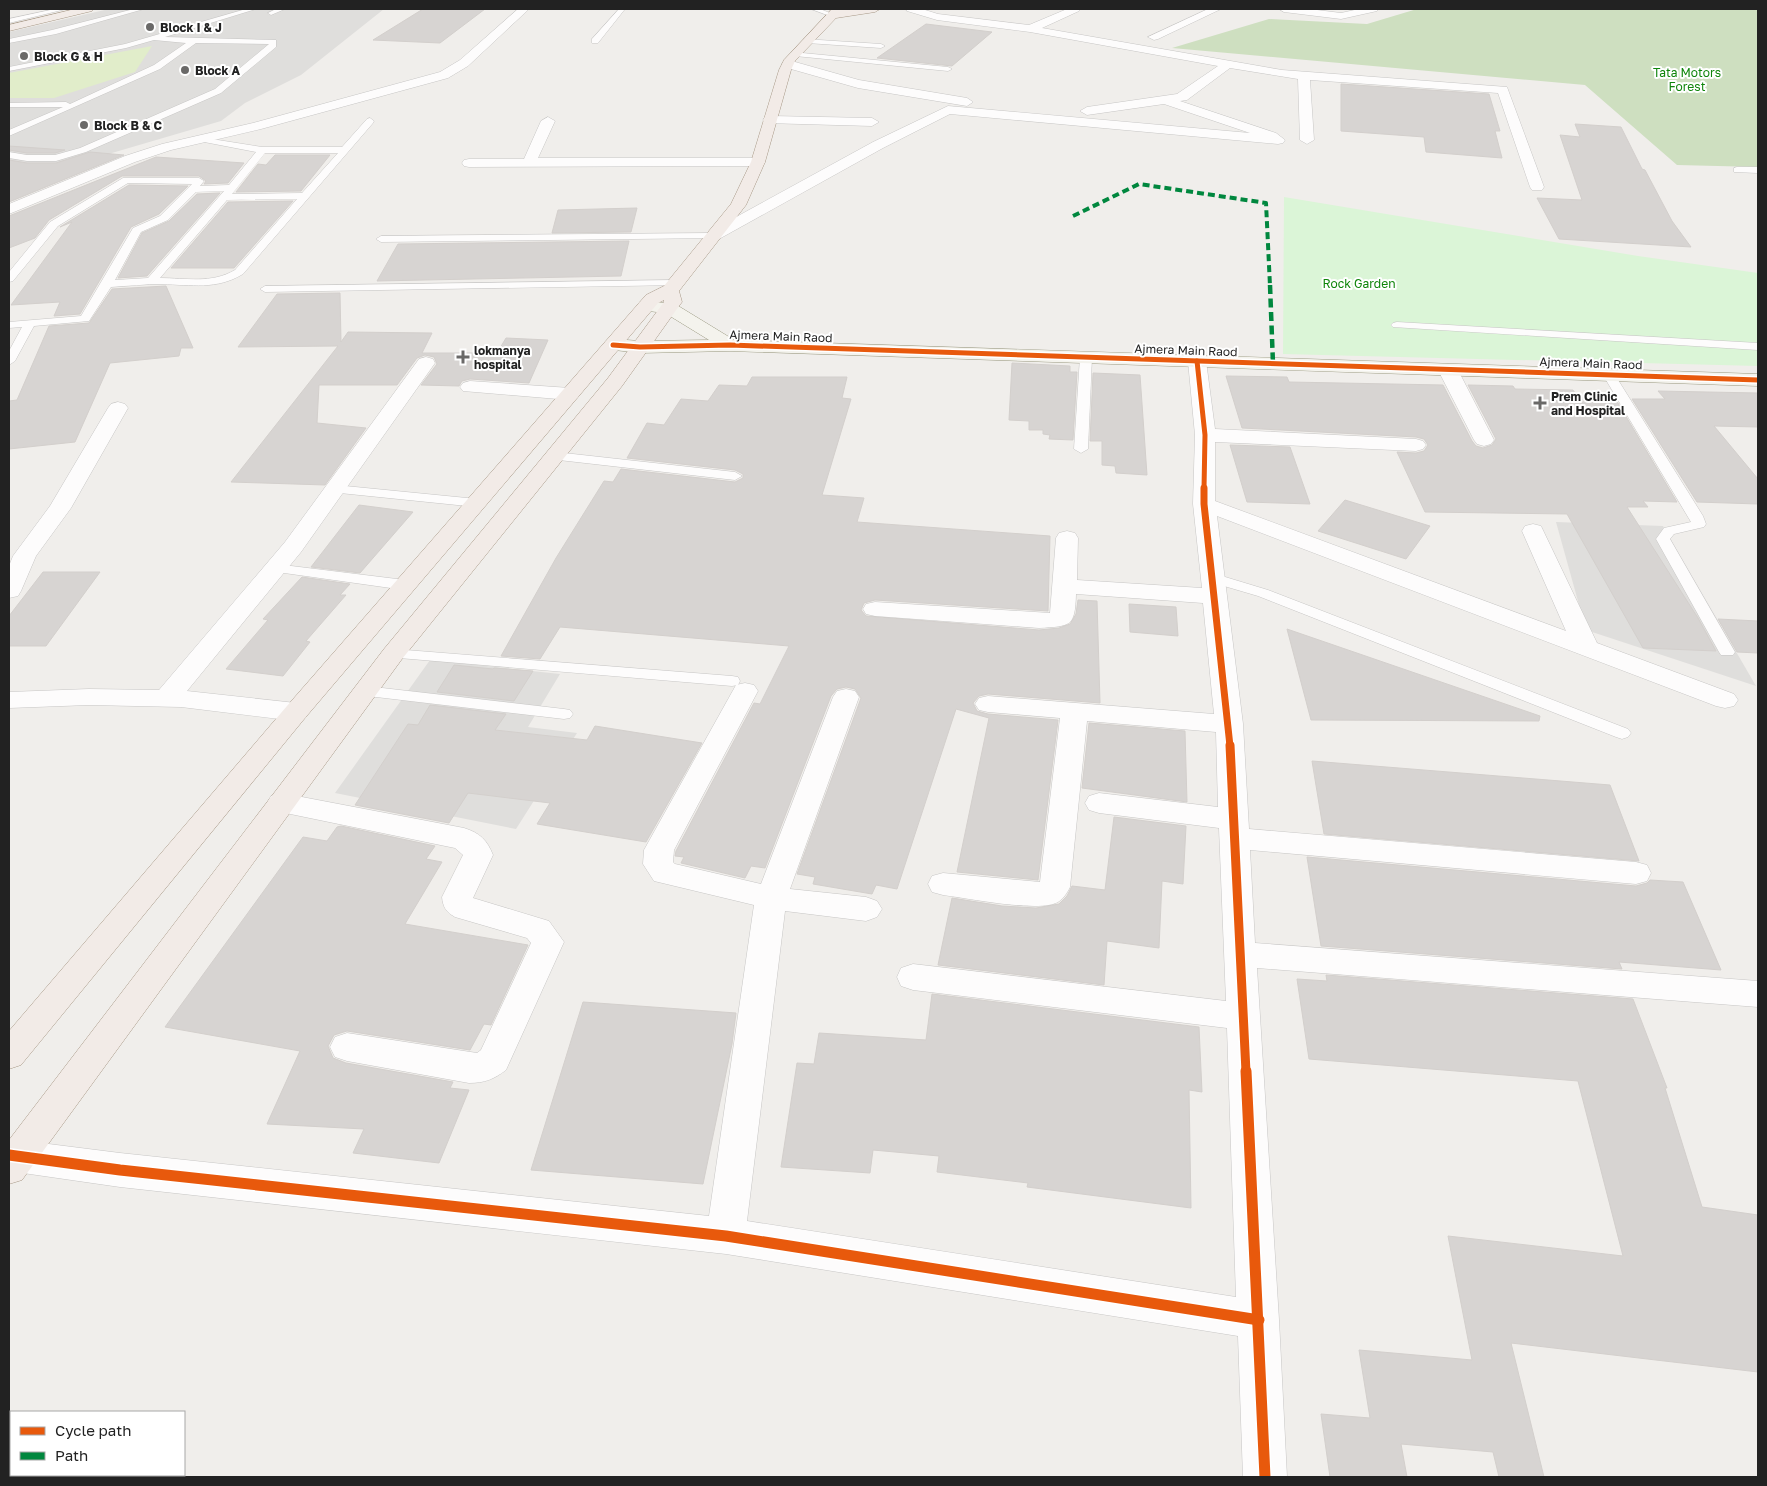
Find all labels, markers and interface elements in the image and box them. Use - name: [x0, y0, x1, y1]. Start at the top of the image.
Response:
- place label: Block I & J: [160, 20, 222, 35]
- marker: Block I & J: [144, 21, 156, 33]
- place label: Block G & H: [34, 49, 103, 64]
- marker: Block G & H: [18, 50, 30, 62]
- place label: Block A: [195, 63, 240, 78]
- marker: Block A: [179, 64, 191, 76]
- park label: Tata Motors Forest: [1653, 65, 1721, 94]
- place label: Block B & C: [94, 118, 162, 133]
- marker: Block B & C: [78, 119, 90, 131]
- park label: Rock Garden: [1322, 276, 1396, 291]
- street label: Ajmera Main Raod: [729, 327, 833, 345]
- street label: Ajmera Main Raod: [1134, 341, 1238, 359]
- place label: lokmanya hospital: [474, 343, 530, 372]
- marker: lokmanya hospital: [456, 350, 470, 364]
- street label: Ajmera Main Raod: [1539, 354, 1643, 372]
- place label: Prem Clinic and Hospital: [1551, 389, 1625, 418]
- marker: Prem Clinic and Hospital: [1533, 396, 1547, 410]
- legend: [10, 1411, 185, 1476]
- text: Cycle path: [55, 1421, 131, 1439]
- text: Path: [55, 1446, 88, 1464]

